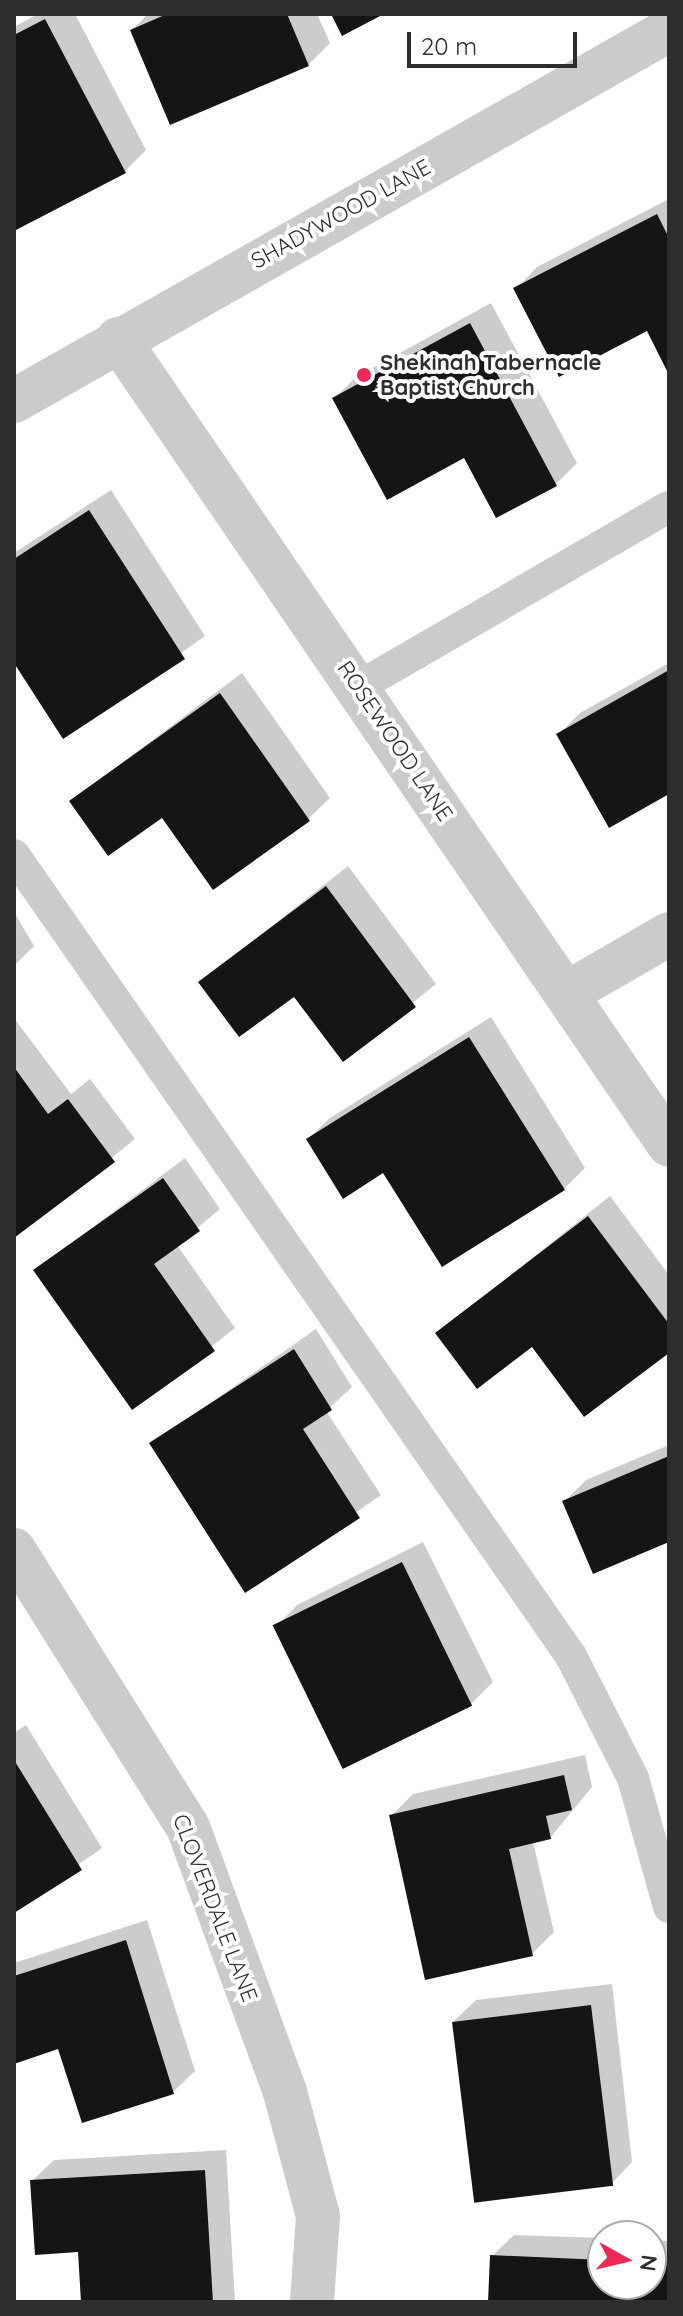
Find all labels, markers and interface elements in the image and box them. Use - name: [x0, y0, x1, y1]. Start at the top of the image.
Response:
- scale bar: [411, 16, 581, 66]
- text: 20 m: [421, 31, 477, 61]
- street label: SHADYWOOD LANE: [247, 154, 435, 274]
- place label: Shekinah Tabernacle Baptist Church: [380, 349, 601, 400]
- marker: Shekinah Tabernacle Baptist Church: [355, 366, 373, 384]
- street label: ROSEWOOD LANE: [332, 656, 458, 826]
- street label: CLOVERDALE LANE: [167, 1810, 263, 2006]
- north arrow: [587, 2220, 667, 2300]
- text: N: [634, 2253, 664, 2273]

